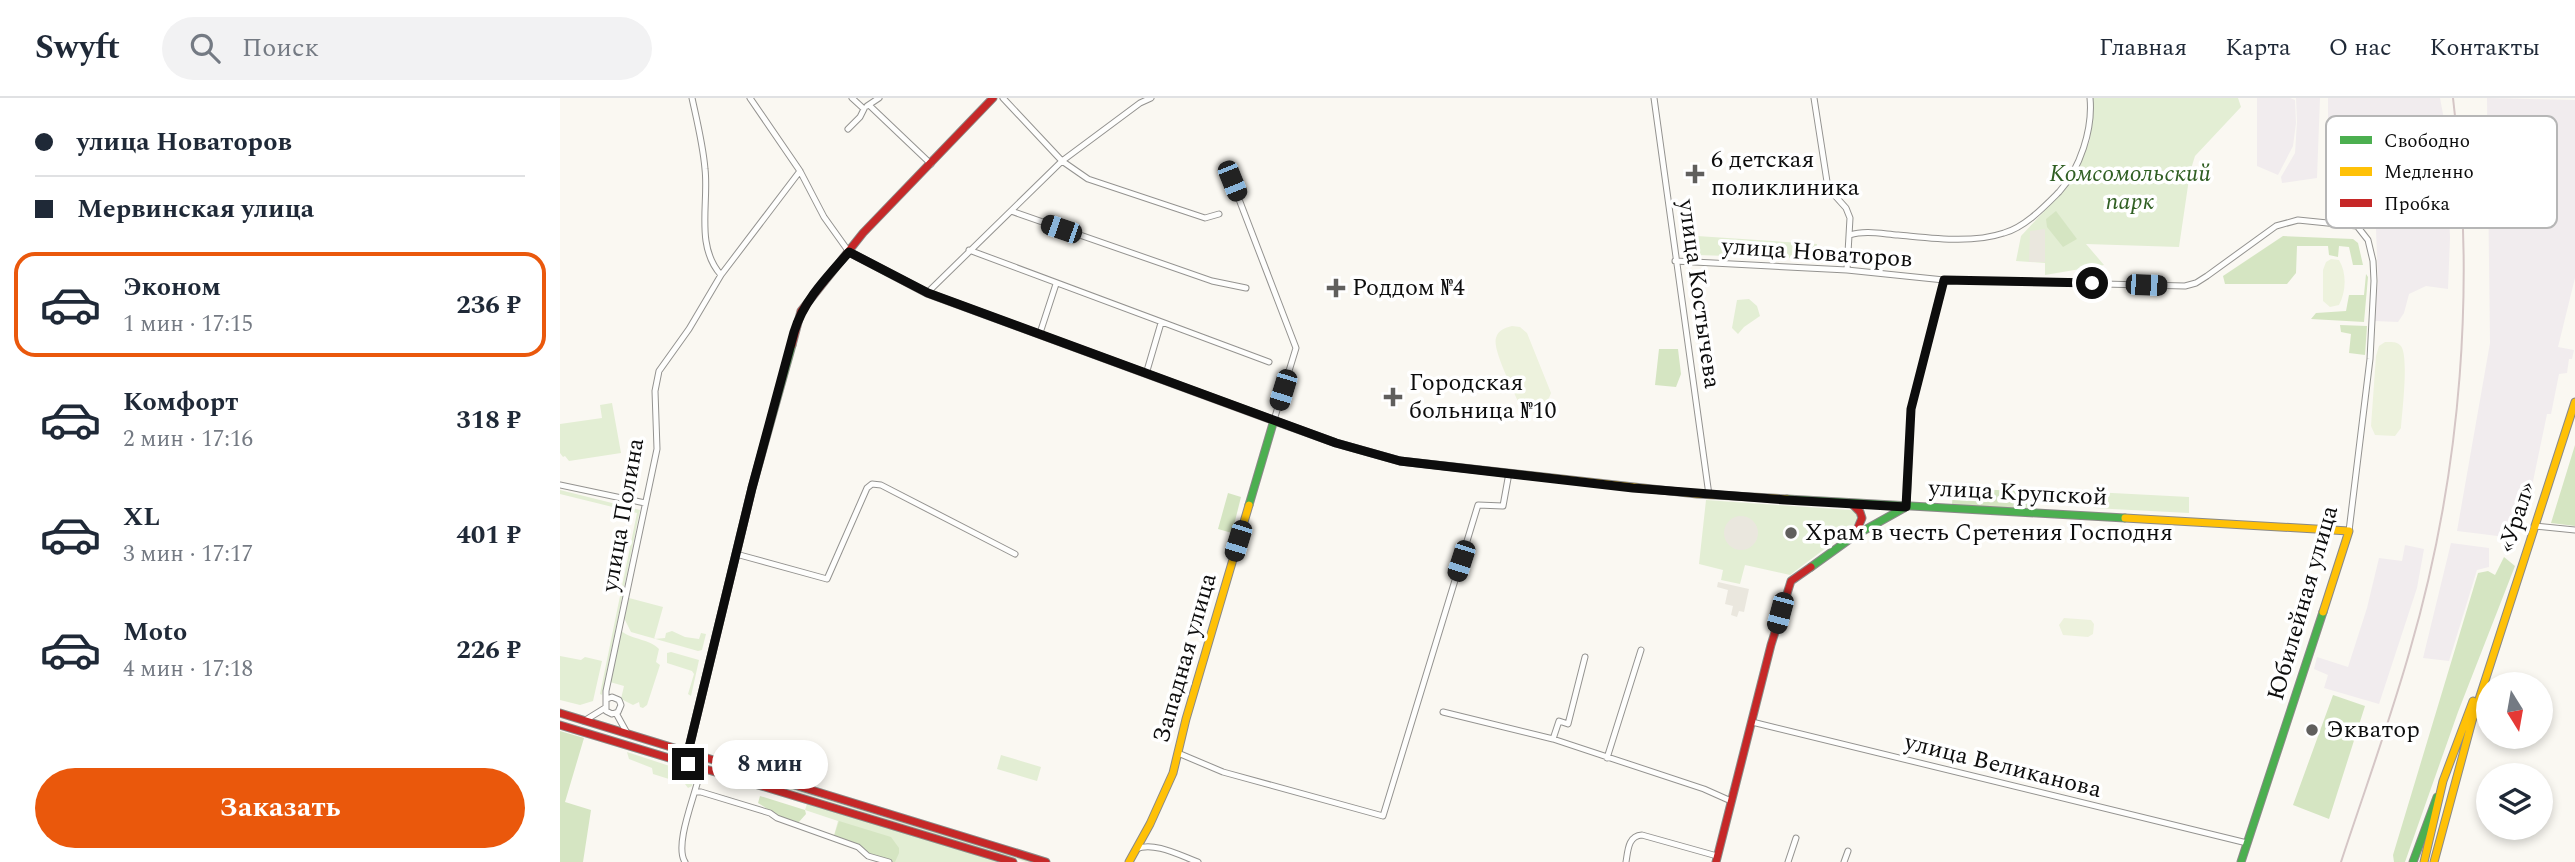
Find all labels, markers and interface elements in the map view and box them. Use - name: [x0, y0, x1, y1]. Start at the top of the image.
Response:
- search box: [162, 17, 652, 80]
- text: Swyft: [35, 23, 120, 73]
- text: Поиск: [242, 28, 319, 68]
- icon: search: [186, 29, 224, 67]
- text: Главная: [2099, 30, 2187, 66]
- text: Карта: [2225, 30, 2291, 66]
- text: О нас: [2329, 30, 2392, 66]
- text: Контакты: [2430, 30, 2540, 66]
- legend: [2326, 116, 2557, 228]
- text: улица Новаторов: [77, 122, 292, 162]
- text: Свободно: [2384, 127, 2470, 156]
- place label: 6 детская поликлиника: [1711, 142, 1860, 206]
- park label: Комсомольский парк: [2049, 156, 2211, 220]
- car: [1215, 158, 1250, 204]
- text: Медленно: [2384, 158, 2474, 187]
- marker: 6 детская поликлиника: [1685, 164, 1705, 184]
- text: Мервинская улица: [77, 189, 314, 229]
- text: Пробка: [2384, 190, 2451, 219]
- street label: улица Костычева: [1668, 196, 1730, 391]
- car: [1038, 212, 1085, 246]
- street label: улица Новаторов: [1719, 228, 1914, 278]
- text: Эконом: [123, 267, 221, 307]
- route start: [2076, 267, 2108, 299]
- place label: Роддом №4: [1352, 270, 1465, 306]
- icon: car: [39, 273, 102, 336]
- car: [2125, 274, 2168, 296]
- marker: Роддом №4: [1326, 278, 1346, 298]
- text: 236 ₽: [456, 285, 521, 325]
- text: 1 мин · 17:15: [123, 307, 253, 342]
- place label: Городская больница №10: [1409, 365, 1556, 429]
- car: [1267, 367, 1300, 413]
- text: Комфорт: [123, 382, 238, 422]
- marker: Городская больница №10: [1383, 387, 1403, 407]
- icon: car: [39, 388, 102, 451]
- text: 318 ₽: [456, 400, 521, 440]
- text: 2 мин · 17:16: [123, 422, 253, 457]
- street label: улица Полина: [592, 435, 654, 596]
- street label: улица Крупской: [1927, 470, 2108, 516]
- street label: «Урал»: [2489, 477, 2545, 557]
- text: XL: [123, 497, 160, 537]
- street label: Юбилейная улица: [2258, 501, 2348, 705]
- icon: car: [39, 503, 102, 566]
- text: 401 ₽: [456, 515, 521, 555]
- place label: Храм в честь Сретения Господня: [1805, 515, 2173, 551]
- car: [1222, 518, 1255, 564]
- marker: Храм в честь Сретения Господня: [1783, 525, 1799, 541]
- text: 3 мин · 17:17: [123, 537, 253, 572]
- car: [1445, 538, 1478, 584]
- street label: Западная улица: [1144, 568, 1227, 747]
- car: [1765, 590, 1796, 636]
- text: Moto: [123, 612, 187, 652]
- icon: car: [39, 618, 102, 681]
- text: 226 ₽: [456, 630, 521, 670]
- text: 4 мин · 17:18: [123, 652, 253, 687]
- north arrow: [2476, 672, 2553, 749]
- map controls: [2476, 672, 2553, 840]
- place label: Экватор: [2326, 712, 2420, 748]
- marker: Экватор: [2304, 722, 2320, 738]
- street label: улица Великанова: [1900, 724, 2106, 808]
- callout: 8 мин: [712, 740, 828, 788]
- text: 8 мин: [738, 747, 802, 782]
- route end: [672, 748, 704, 780]
- button: layers: [2476, 763, 2553, 840]
- button: Заказать: [35, 768, 525, 848]

